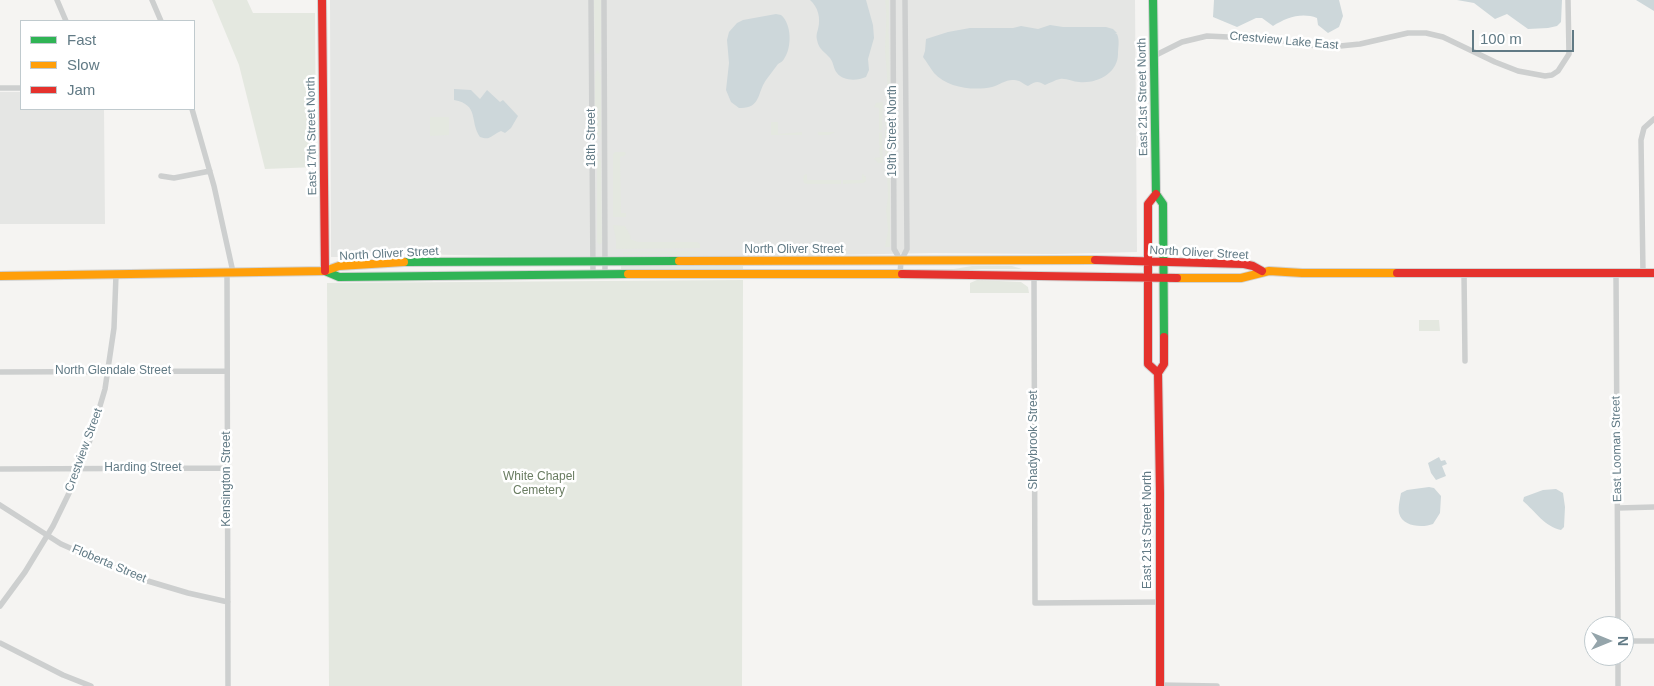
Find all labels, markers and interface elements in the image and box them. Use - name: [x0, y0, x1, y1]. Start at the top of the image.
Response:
- legend: [20, 20, 195, 110]
- scale bar: [1474, 20, 1576, 52]
- street label: Crestview Lake East: [1229, 29, 1339, 53]
- text: 100 m: [1480, 30, 1522, 47]
- text: Fast: [67, 31, 96, 48]
- street label: East 21st Street North: [1135, 38, 1151, 156]
- text: Slow: [67, 56, 100, 73]
- street label: East 17th Street North: [304, 77, 320, 195]
- text: Jam: [67, 81, 95, 98]
- street label: 19th Street North: [886, 85, 900, 177]
- street label: 18th Street: [585, 109, 599, 167]
- street label: North Oliver Street: [744, 243, 844, 257]
- street label: North Oliver Street: [1149, 243, 1249, 263]
- street label: North Oliver Street: [339, 244, 439, 264]
- street label: North Glendale Street: [55, 364, 171, 378]
- street label: Shadybrook Street: [1027, 390, 1041, 490]
- street label: East Looman Street: [1609, 396, 1625, 502]
- street label: Crestview Street: [62, 406, 106, 494]
- street label: Kensington Street: [220, 431, 234, 527]
- street label: Harding Street: [104, 461, 182, 475]
- park label: White Chapel Cemetery: [503, 470, 575, 498]
- street label: East 21st Street North: [1141, 471, 1155, 589]
- street label: Floberta Street: [70, 542, 148, 586]
- north arrow: [1584, 616, 1634, 666]
- text: N: [1615, 636, 1631, 646]

